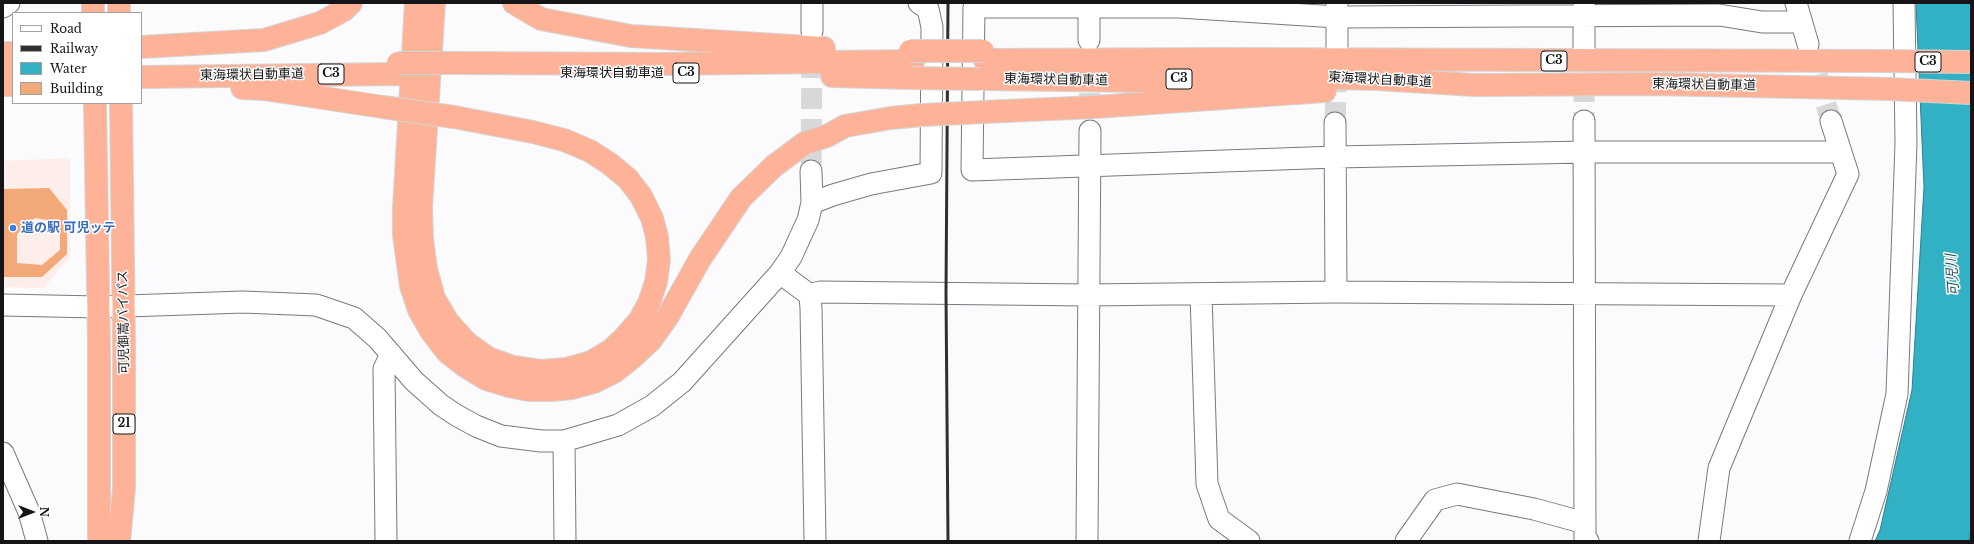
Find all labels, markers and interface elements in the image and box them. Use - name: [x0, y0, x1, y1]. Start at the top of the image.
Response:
- legend: [12, 12, 142, 104]
- text: Road: [50, 21, 82, 36]
- text: Railway: [50, 41, 98, 56]
- road number: C3: [1541, 51, 1567, 71]
- road number: C3: [1915, 52, 1941, 72]
- text: Water: [50, 61, 87, 76]
- road number: C3: [673, 63, 699, 83]
- road number: C3: [318, 64, 344, 84]
- street label: 東海環状自動車道: [560, 65, 664, 81]
- street label: 東海環状自動車道: [200, 66, 304, 84]
- road number: C3: [1166, 69, 1192, 89]
- street label: 東海環状自動車道: [1328, 69, 1432, 91]
- street label: 東海環状自動車道: [1004, 71, 1108, 89]
- street label: 東海環状自動車道: [1652, 76, 1756, 94]
- text: Building: [50, 81, 103, 96]
- place label: 道の駅 可児ッテ: [21, 220, 115, 236]
- marker: 道の駅 可児ッテ: [8, 223, 18, 233]
- water label: 可児川: [1943, 253, 1963, 297]
- street label: 可児御嵩バイパス: [115, 270, 133, 374]
- road number: 21: [113, 414, 135, 434]
- north arrow: [12, 492, 52, 532]
- text: N: [37, 507, 51, 517]

